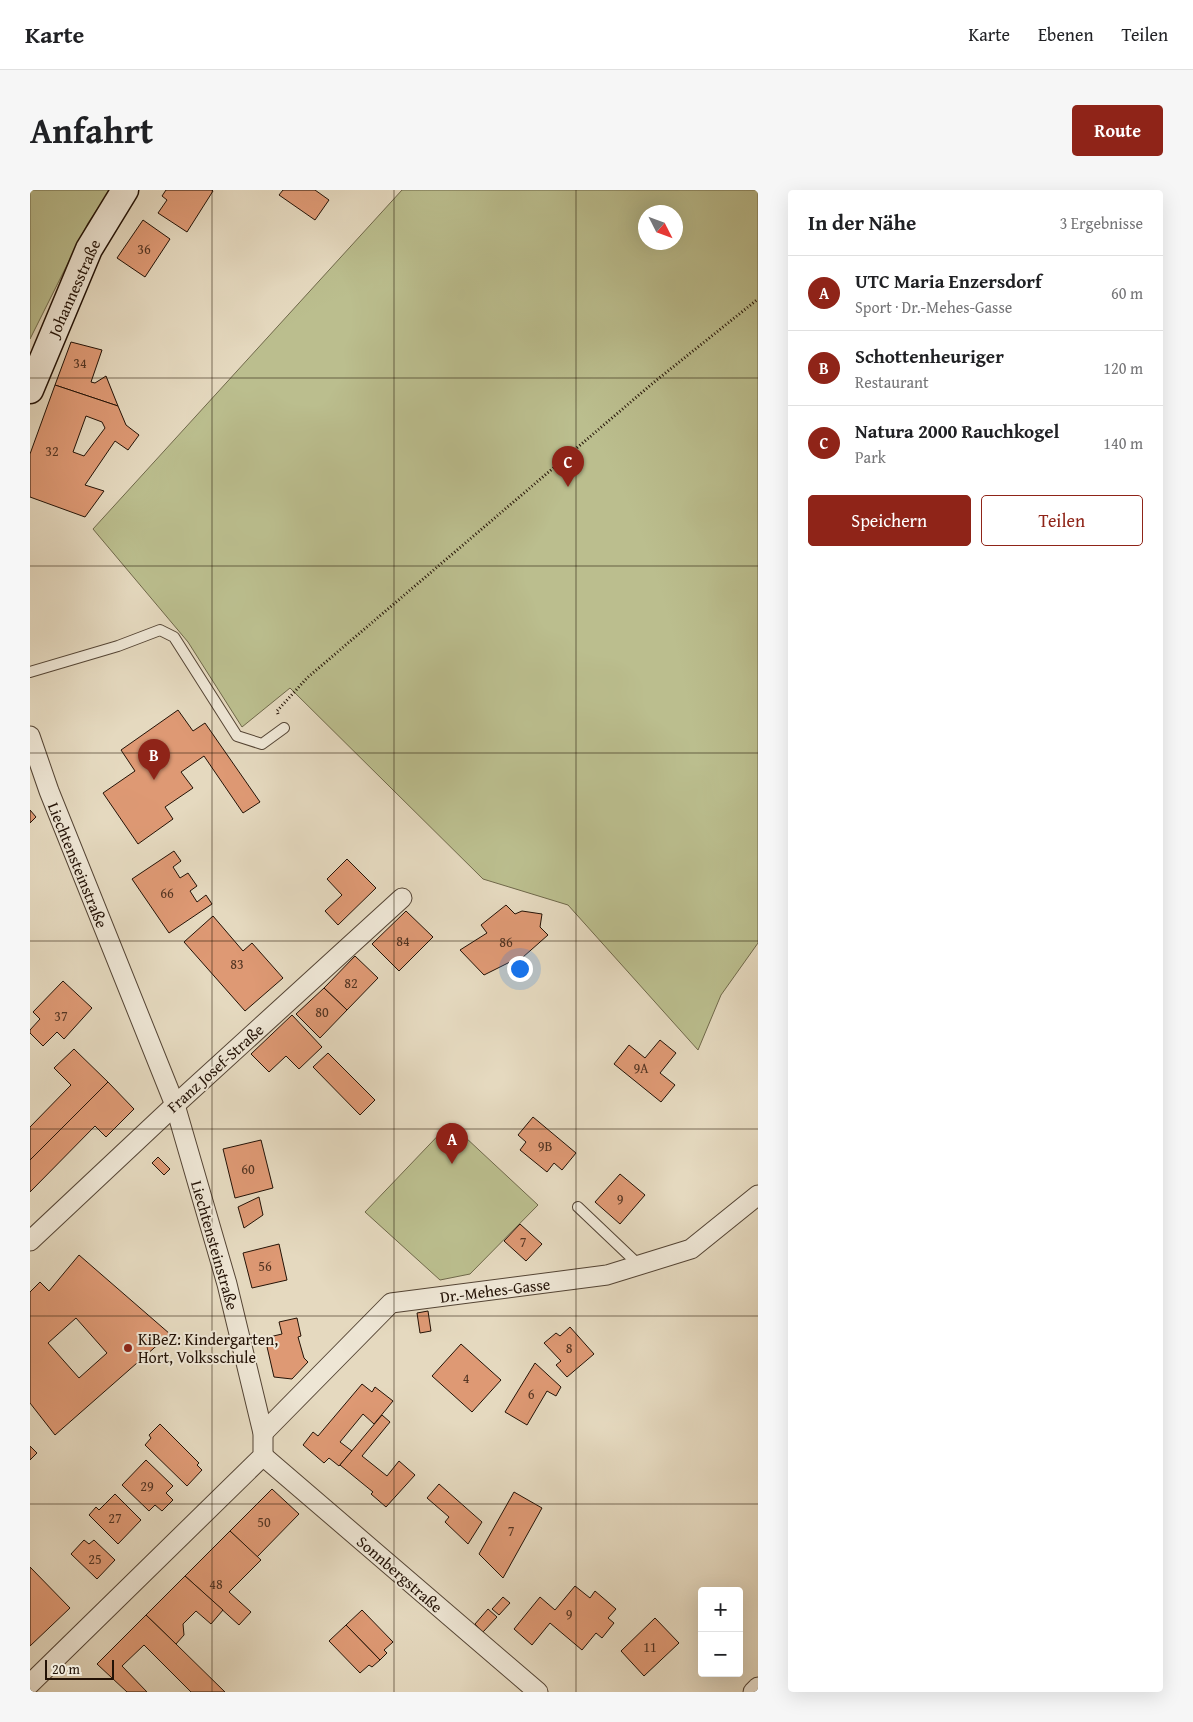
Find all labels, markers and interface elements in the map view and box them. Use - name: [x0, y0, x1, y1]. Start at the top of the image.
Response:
- text: Karte: [25, 17, 84, 52]
- text: Karte: [969, 21, 1010, 48]
- text: Ebenen: [1038, 21, 1094, 48]
- text: Teilen: [1122, 21, 1168, 48]
- text: Anfahrt: [30, 105, 153, 156]
- button: Route: [1072, 105, 1163, 156]
- north arrow: [638, 205, 683, 250]
- text: In der Nähe: [808, 207, 916, 238]
- text: 3 Ergebnisse: [1060, 211, 1143, 235]
- street label: Johannesstraße: [41, 235, 106, 342]
- house number: 36: [137, 239, 151, 259]
- text: UTC Maria Enzersdorf: [855, 267, 1042, 295]
- text: A: [819, 281, 829, 305]
- text: 60 m: [1111, 281, 1143, 305]
- text: Sport · Dr.-Mehes-Gasse: [855, 295, 1012, 319]
- text: Schottenheuriger: [855, 342, 1004, 370]
- house number: 34: [73, 353, 87, 373]
- text: B: [819, 356, 829, 380]
- text: 120 m: [1103, 356, 1143, 380]
- text: Restaurant: [855, 370, 929, 394]
- text: Natura 2000 Rauchkogel: [855, 417, 1059, 445]
- text: C: [819, 431, 829, 455]
- text: 140 m: [1103, 431, 1143, 455]
- house number: 32: [45, 441, 59, 461]
- text: Park: [855, 445, 886, 469]
- pin: C: [552, 446, 584, 487]
- button: Speichern: [808, 495, 971, 546]
- button: Teilen: [981, 495, 1143, 546]
- pin: B: [138, 739, 170, 780]
- street label: Liechtensteinstraße: [42, 799, 114, 931]
- house number: 66: [160, 883, 174, 903]
- house number: 84: [396, 931, 410, 951]
- house number: 86: [499, 932, 513, 952]
- house number: 83: [230, 954, 244, 974]
- your location: [507, 956, 533, 982]
- house number: 82: [344, 973, 358, 993]
- house number: 80: [315, 1002, 329, 1022]
- house number: 37: [54, 1006, 68, 1026]
- street label: Franz Josef-Straße: [161, 1018, 269, 1118]
- house number: 9A: [633, 1058, 649, 1078]
- pin: A: [436, 1123, 468, 1164]
- house number: 9B: [538, 1136, 552, 1156]
- house number: 60: [241, 1159, 255, 1179]
- street label: Liechtensteinstraße: [185, 1177, 245, 1313]
- house number: 9: [617, 1189, 624, 1209]
- house number: 7: [520, 1232, 527, 1252]
- house number: 56: [258, 1256, 272, 1276]
- street label: Dr.-Mehes-Gasse: [439, 1271, 551, 1309]
- place label: KiBeZ: Kindergarten, Hort, Volksschule: [138, 1327, 278, 1369]
- house number: 8: [566, 1338, 573, 1358]
- marker: KiBeZ: Kindergarten, Hort, Volksschule: [122, 1342, 134, 1354]
- house number: 4: [463, 1368, 470, 1388]
- house number: 6: [528, 1384, 535, 1404]
- house number: 29: [140, 1476, 154, 1496]
- house number: 27: [108, 1508, 122, 1528]
- house number: 50: [257, 1512, 271, 1532]
- house number: 7: [508, 1521, 515, 1541]
- street label: Sonnbergstraße: [352, 1530, 448, 1618]
- house number: 25: [88, 1549, 102, 1569]
- house number: 48: [209, 1574, 223, 1594]
- map controls: [698, 1587, 743, 1677]
- button: +: [698, 1587, 743, 1632]
- house number: 9: [566, 1604, 573, 1624]
- button: −: [698, 1632, 743, 1677]
- house number: 11: [643, 1637, 657, 1657]
- scale bar: [45, 1657, 114, 1680]
- text: 20 m: [52, 1659, 80, 1679]

